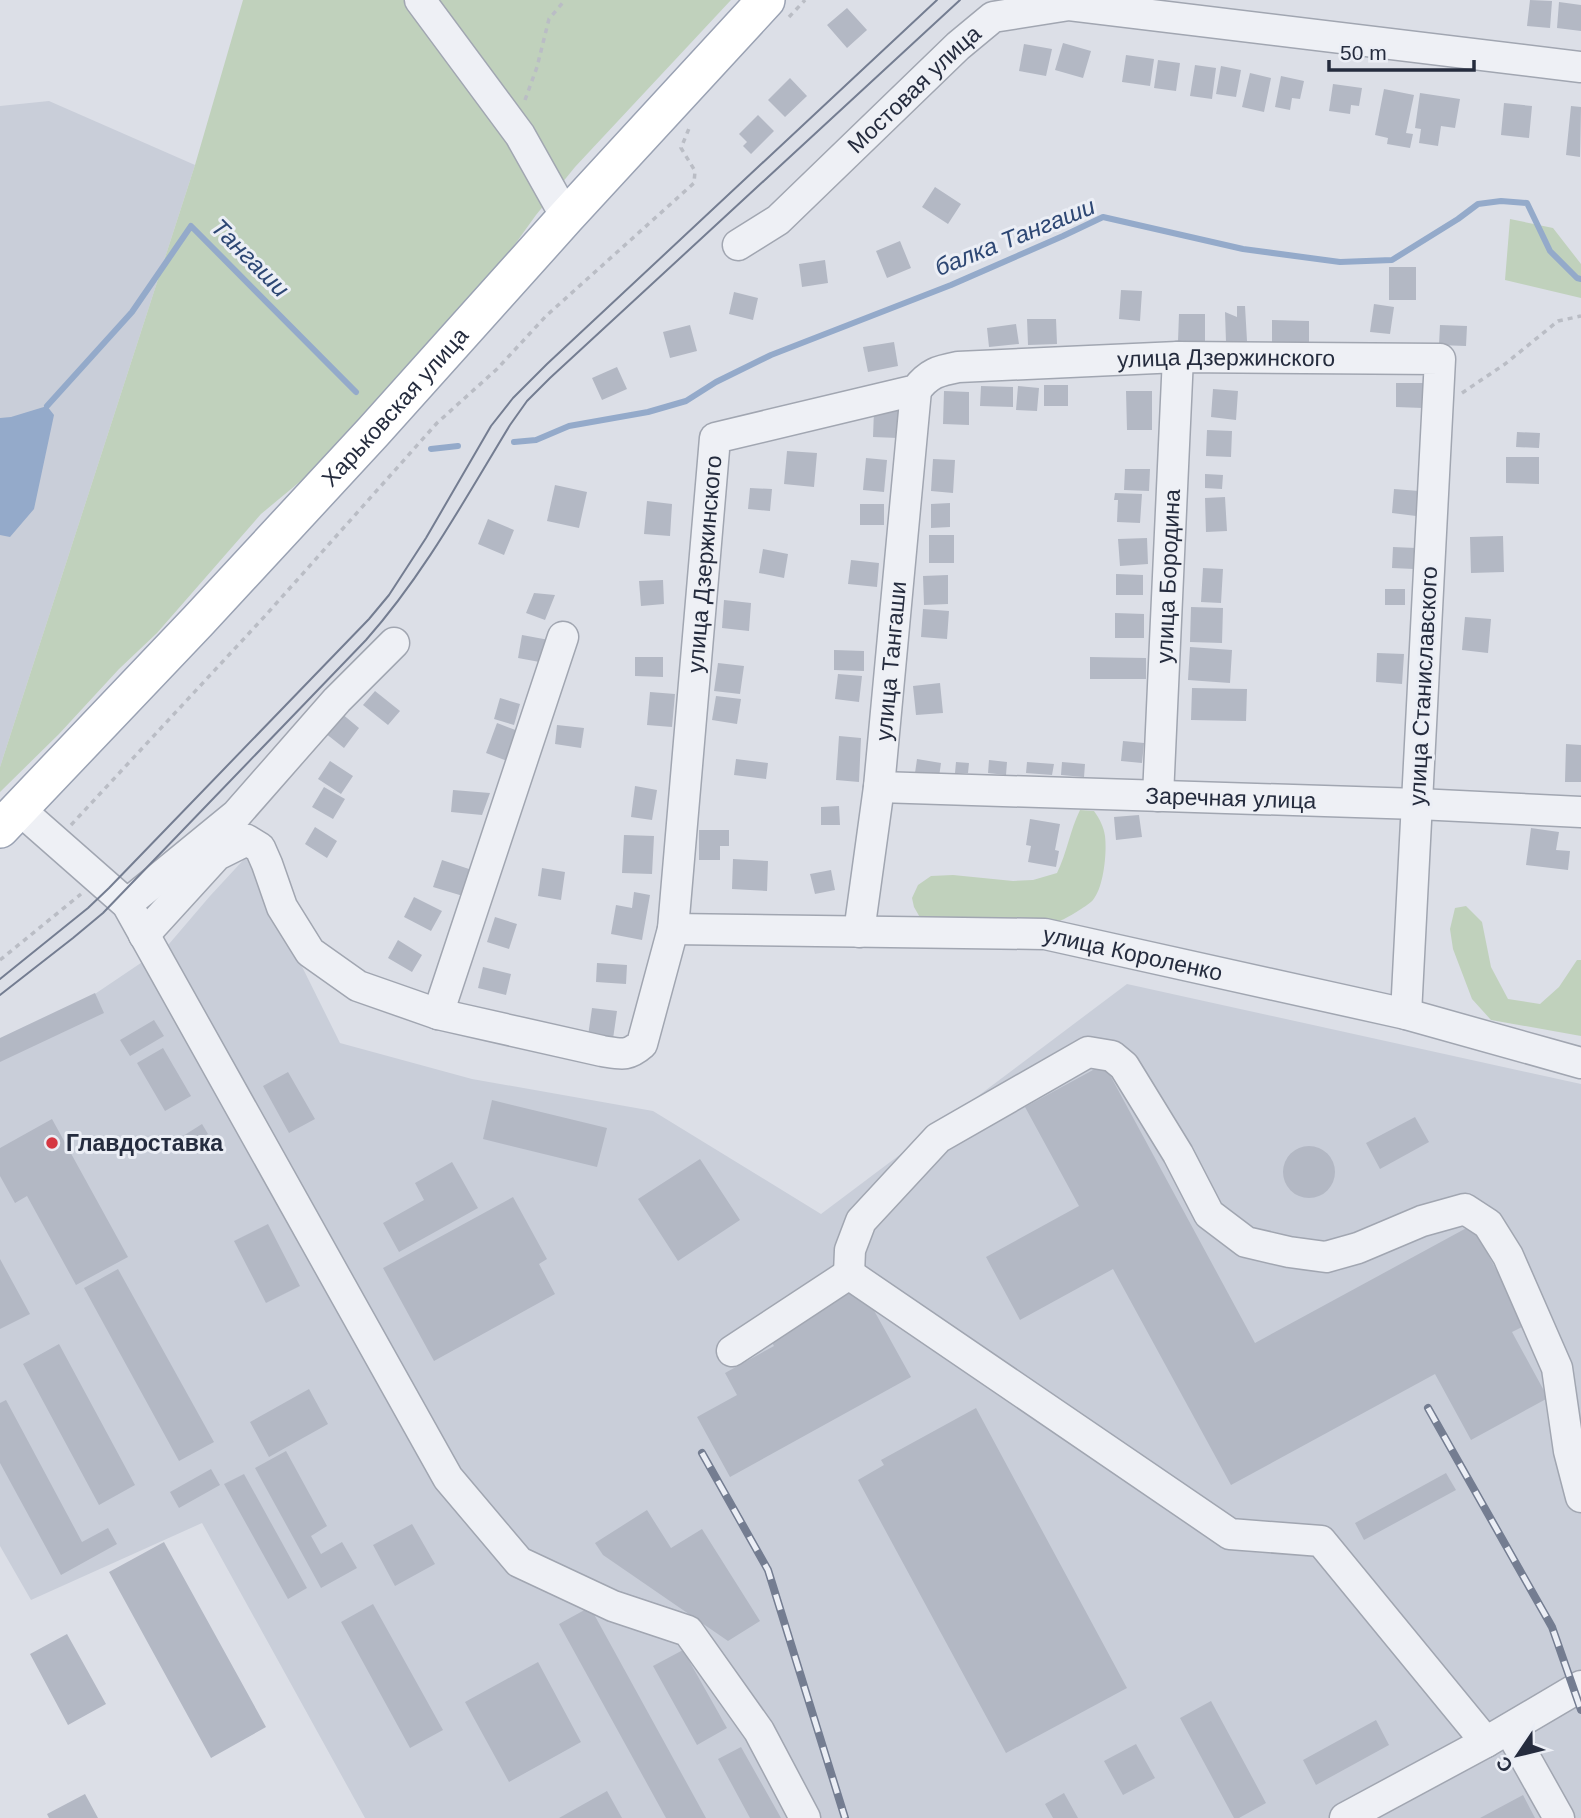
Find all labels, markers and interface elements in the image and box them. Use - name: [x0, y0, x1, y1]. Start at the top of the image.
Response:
- street label: Мостовая улица: [842, 20, 986, 158]
- scale bar: [1329, 28, 1474, 72]
- text: 50 m: [1340, 41, 1387, 64]
- water label: балка Тангаши: [931, 192, 1099, 281]
- water label: Тангаши: [206, 213, 295, 302]
- street label: Харьковская улица: [316, 322, 473, 492]
- street label: улица Дзержинского: [1117, 344, 1335, 373]
- street label: улица Дзержинского: [682, 454, 726, 674]
- street label: улица Бородина: [1151, 488, 1185, 664]
- street label: улица Станиславского: [1404, 566, 1442, 806]
- street label: улица Тангаши: [870, 580, 911, 742]
- street label: Заречная улица: [1145, 782, 1317, 814]
- street label: улица Короленко: [1041, 921, 1225, 986]
- place label: Главдоставка: [66, 1130, 223, 1156]
- marker: Главдоставка: [44, 1135, 60, 1151]
- north arrow: [1483, 1720, 1553, 1790]
- text: С: [1492, 1753, 1517, 1776]

